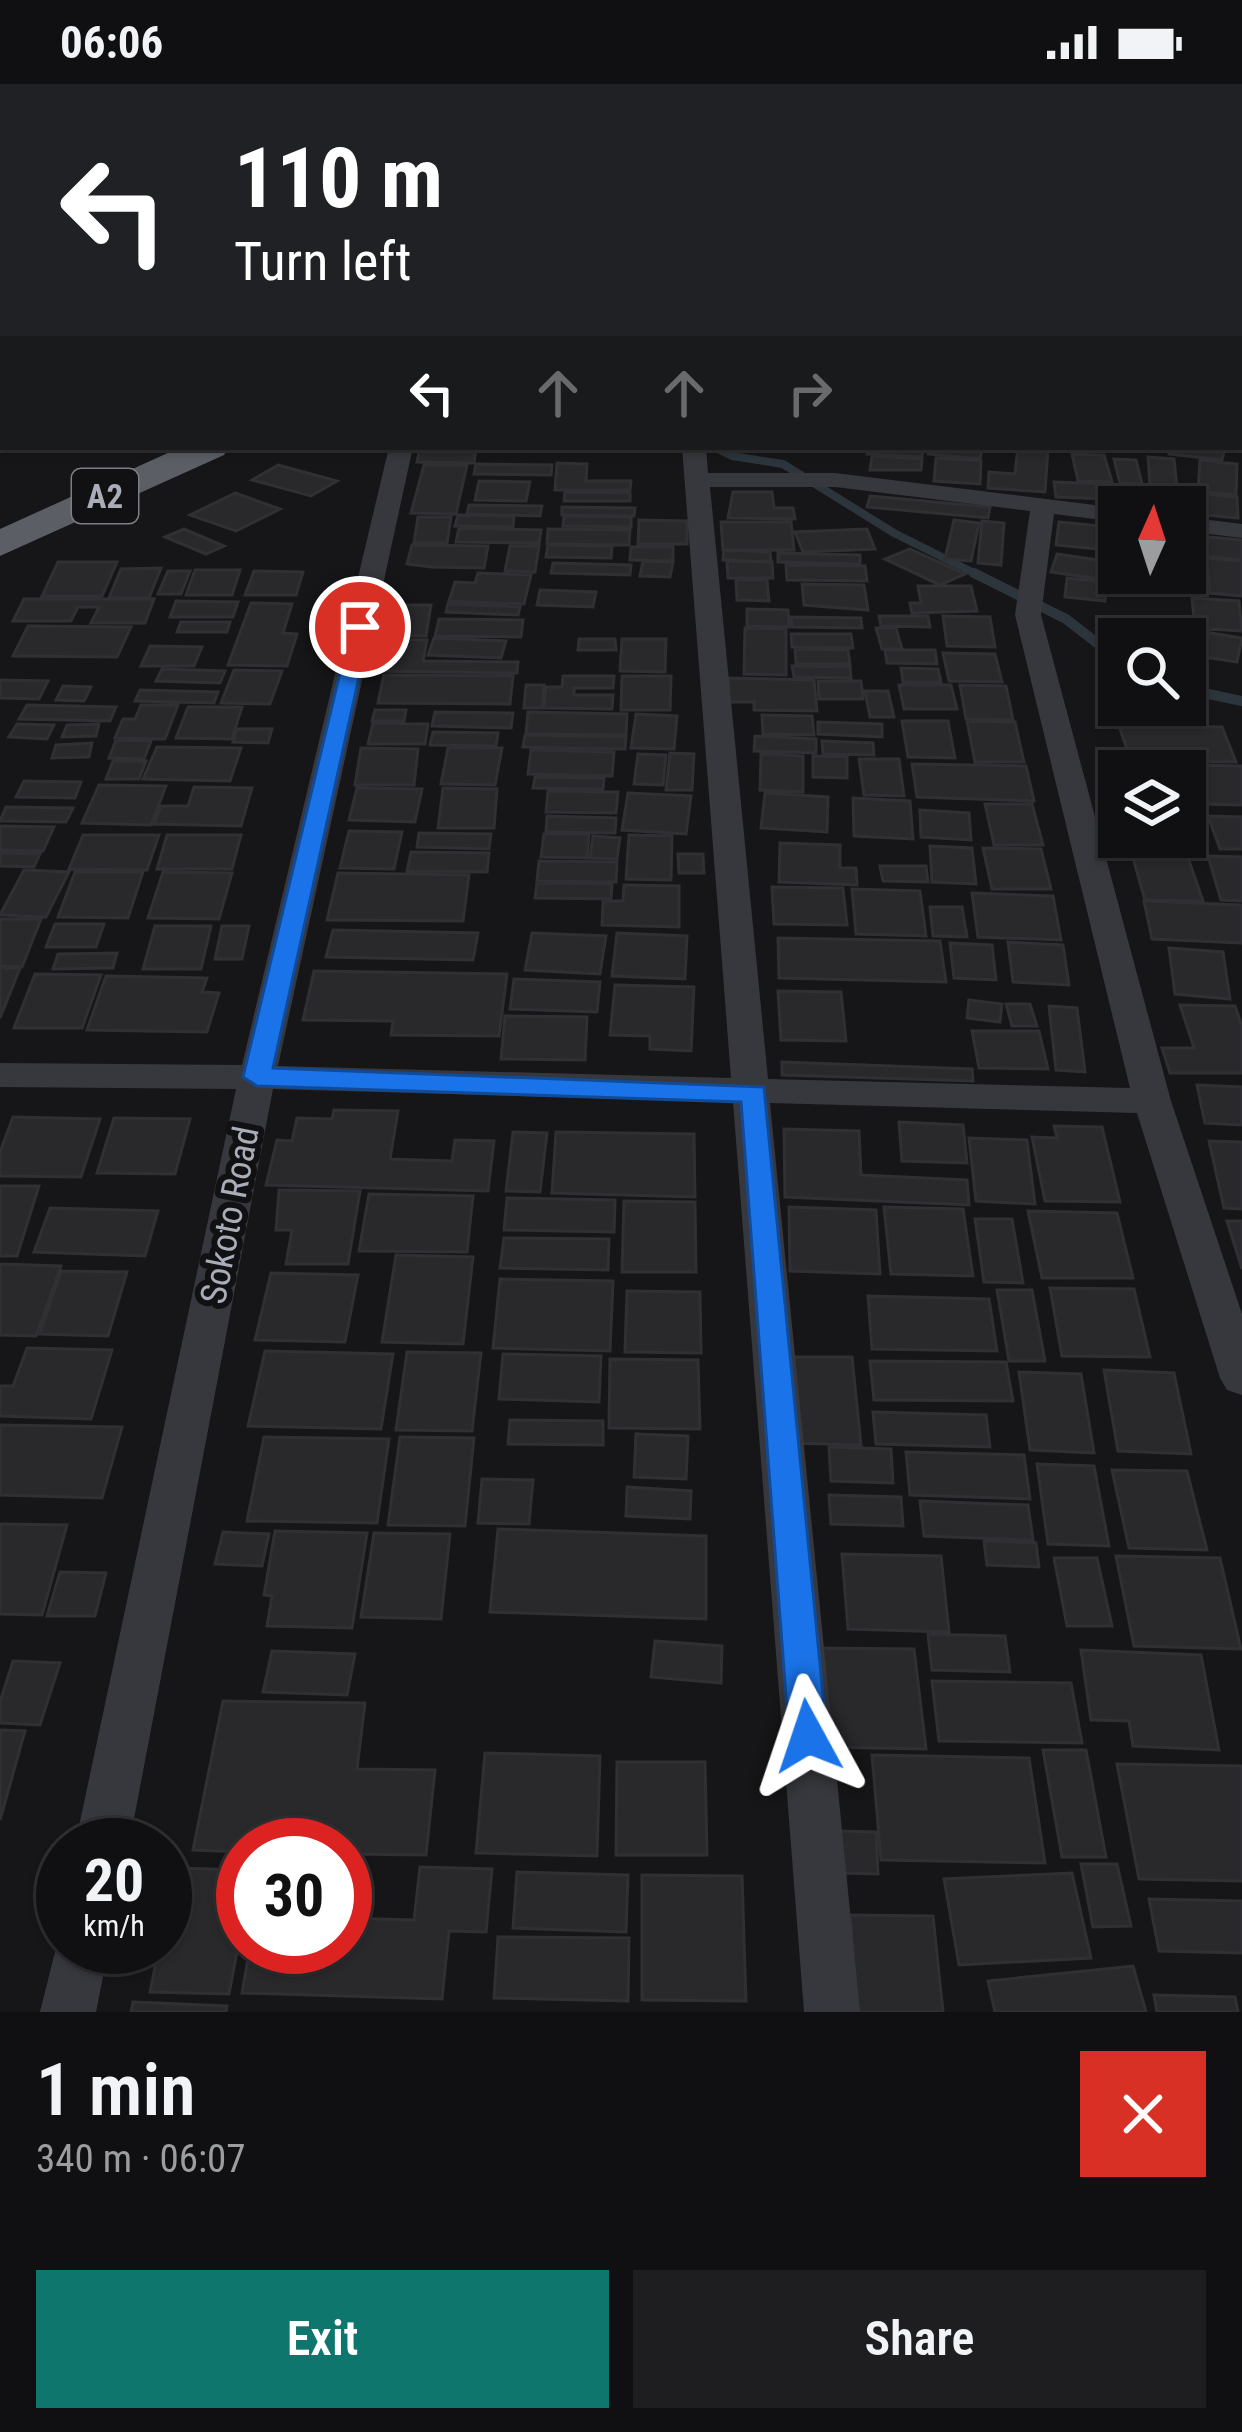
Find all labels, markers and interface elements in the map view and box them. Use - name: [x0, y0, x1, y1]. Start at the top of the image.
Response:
- text: 06:06: [60, 16, 163, 69]
- text: 110 m: [234, 129, 443, 228]
- icon: left: [36, 132, 192, 288]
- text: Turn left: [234, 230, 411, 293]
- icon: left: [399, 360, 465, 426]
- icon: ahead: [525, 360, 591, 426]
- icon: ahead: [651, 360, 717, 426]
- icon: right: [777, 360, 843, 426]
- road number: A2: [72, 469, 138, 523]
- north arrow: [1098, 486, 1206, 594]
- map controls: [1098, 486, 1206, 858]
- pin: [309, 576, 411, 678]
- icon: arrive: [327, 594, 393, 660]
- button: search: [1098, 618, 1206, 726]
- button: layers: [1098, 750, 1206, 858]
- street label: Sokoto Road: [192, 1123, 268, 1308]
- position arrow: [745, 1673, 871, 1799]
- speed limit sign: 30: [216, 1818, 372, 1974]
- text: 20: [84, 1845, 144, 1916]
- text: km/h: [83, 1908, 145, 1943]
- text: 1 min: [36, 2048, 195, 2133]
- button: close: [1080, 2051, 1206, 2177]
- text: 340 m · 06:07: [36, 2136, 246, 2182]
- button: Exit: [36, 2270, 609, 2408]
- button: Share: [633, 2270, 1206, 2408]

